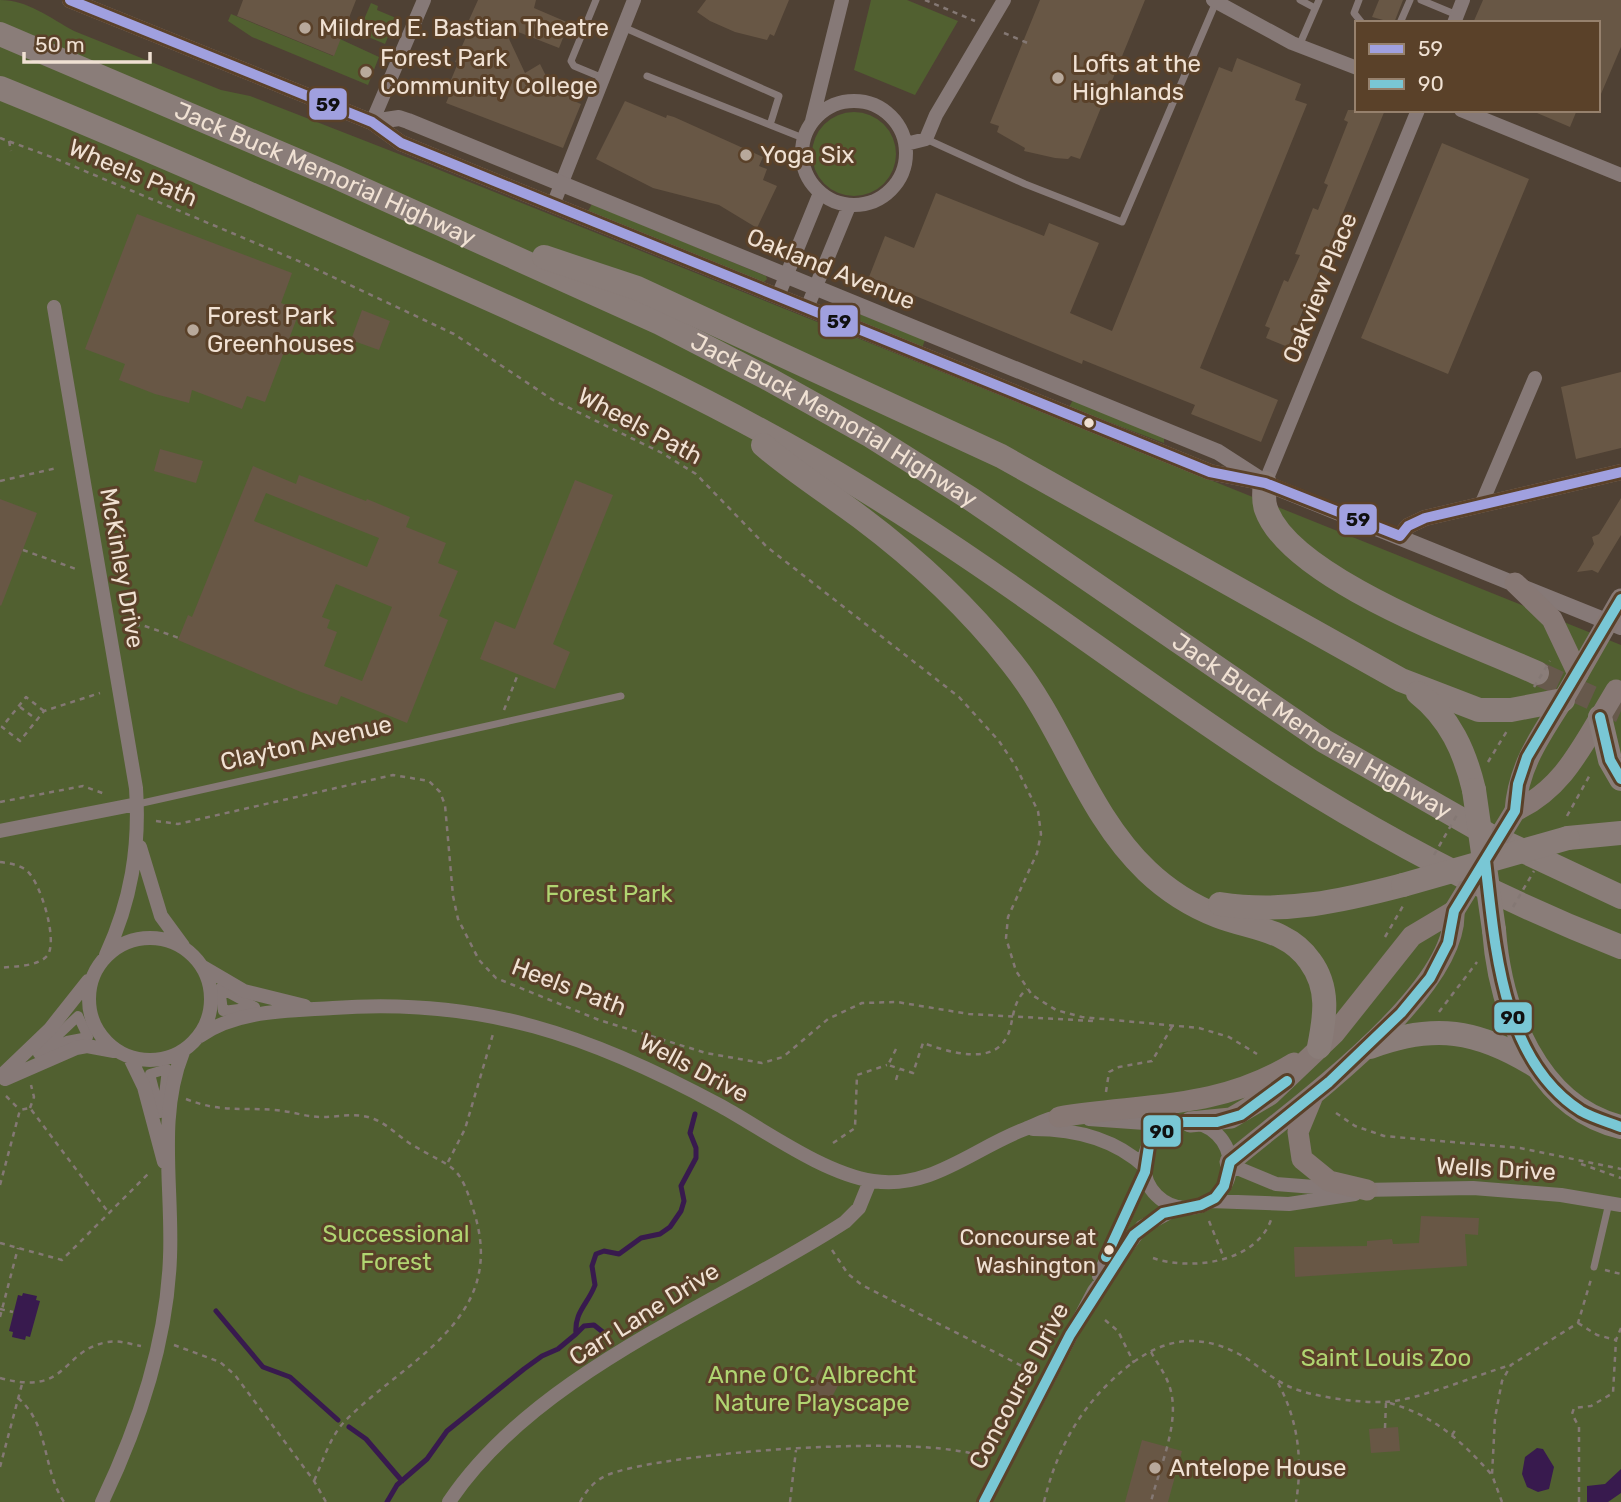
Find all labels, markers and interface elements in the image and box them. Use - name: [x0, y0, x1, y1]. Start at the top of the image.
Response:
- place label: Mildred E. Bastian Theatre: [319, 14, 609, 42]
- marker: Mildred E. Bastian Theatre: [297, 20, 313, 36]
- scale bar: [24, 21, 150, 65]
- legend: [1355, 21, 1600, 112]
- text: 50 m: [35, 32, 85, 57]
- text: 59: [1418, 36, 1443, 61]
- place label: Forest Park Community College: [380, 44, 598, 100]
- place label: Lofts at the Highlands: [1072, 50, 1201, 106]
- marker: Forest Park Community College: [358, 64, 374, 80]
- marker: Lofts at the Highlands: [1050, 70, 1066, 86]
- text: 90: [1418, 71, 1444, 96]
- line badge: 59: [308, 87, 348, 121]
- text: 59: [316, 93, 340, 116]
- street label: Jack Buck Memorial Highway: [170, 96, 480, 252]
- street label: Wheels Path: [64, 133, 202, 213]
- place label: Yoga Six: [760, 141, 854, 169]
- marker: Yoga Six: [738, 147, 754, 163]
- street label: Oakview Place: [1277, 209, 1363, 367]
- street label: Oakland Avenue: [743, 222, 919, 316]
- place label: Forest Park Greenhouses: [207, 302, 354, 358]
- line badge: 59: [819, 304, 859, 338]
- text: 59: [827, 310, 851, 333]
- marker: Forest Park Greenhouses: [185, 322, 201, 338]
- street label: Jack Buck Memorial Highway: [686, 327, 983, 513]
- street label: Wheels Path: [573, 381, 707, 471]
- unlabelled marker: [1082, 416, 1096, 430]
- street label: McKinley Drive: [94, 486, 150, 650]
- line badge: 59: [1338, 503, 1378, 536]
- text: 59: [1346, 508, 1370, 531]
- street label: Jack Buck Memorial Highway: [1167, 627, 1457, 825]
- street label: Clayton Avenue: [218, 710, 394, 776]
- park label: Forest Park: [545, 880, 673, 908]
- street label: Heels Path: [508, 952, 630, 1022]
- line badge: 90: [1493, 1001, 1533, 1034]
- text: 90: [1500, 1006, 1526, 1029]
- street label: Wells Drive: [635, 1028, 753, 1108]
- line badge: 90: [1142, 1114, 1182, 1148]
- text: 90: [1149, 1120, 1175, 1143]
- street label: Wells Drive: [1435, 1152, 1557, 1186]
- park label: Successional Forest: [323, 1220, 470, 1276]
- place label: Concourse at Washington: [959, 1224, 1096, 1279]
- marker: Concourse at Washington: [1102, 1243, 1116, 1257]
- street label: Carr Lane Drive: [564, 1257, 724, 1371]
- street label: Concourse Drive: [963, 1298, 1075, 1474]
- park label: Saint Louis Zoo: [1301, 1344, 1471, 1372]
- park label: Anne O’C. Albrecht Nature Playscape: [708, 1361, 916, 1417]
- place label: Antelope House: [1169, 1454, 1347, 1482]
- marker: Antelope House: [1147, 1460, 1163, 1476]

